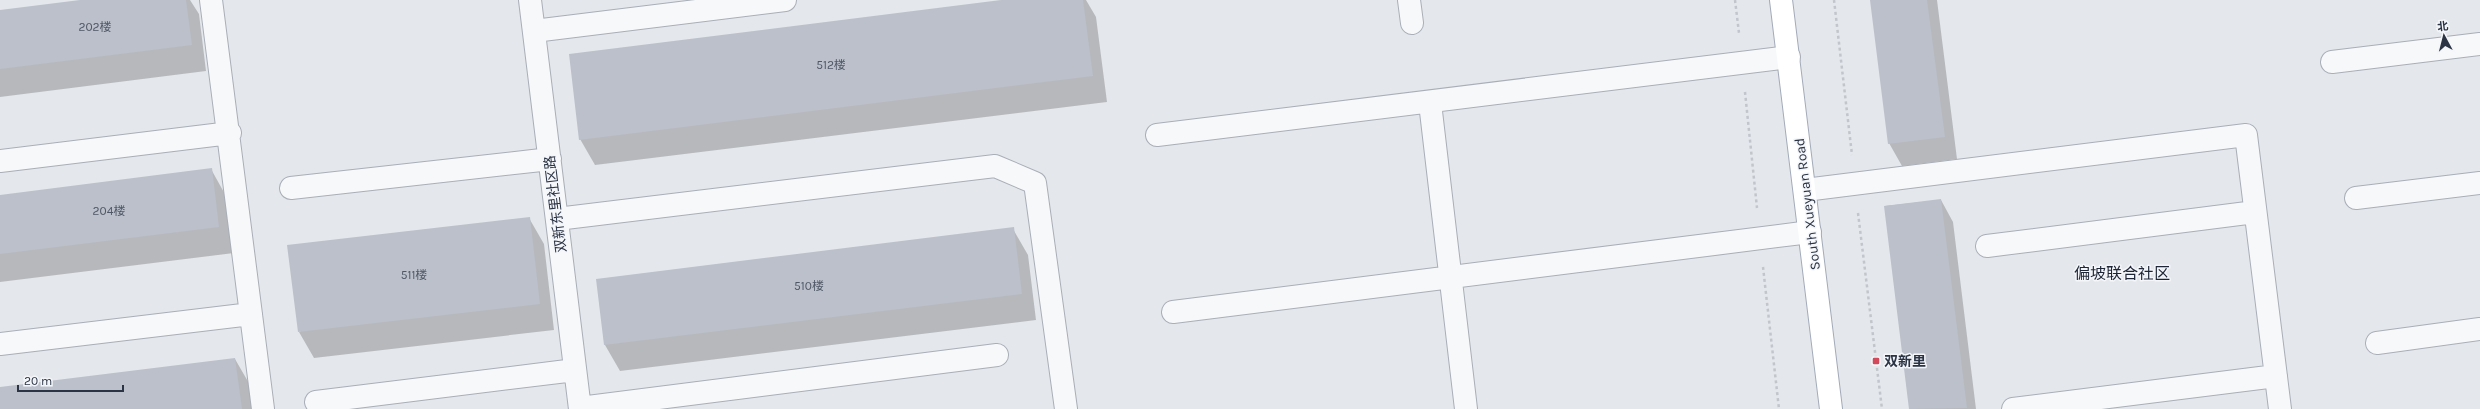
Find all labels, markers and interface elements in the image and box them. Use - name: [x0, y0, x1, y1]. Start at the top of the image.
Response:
- north arrow: [2424, 16, 2464, 56]
- text: 北: [2437, 19, 2449, 34]
- house number: 202楼: [78, 20, 112, 34]
- house number: 512楼: [816, 58, 846, 72]
- street label: South Xueyuan Road: [1791, 137, 1824, 271]
- street label: 双新东里社区路: [541, 154, 570, 254]
- house number: 204楼: [93, 204, 125, 218]
- district label: 偏坡联合社区: [2074, 264, 2170, 283]
- house number: 511楼: [401, 268, 427, 282]
- house number: 510楼: [794, 279, 824, 293]
- place label: 双新里: [1884, 353, 1926, 370]
- marker: 双新里: [1871, 356, 1881, 366]
- scale bar: [18, 367, 123, 393]
- text: 20 m: [24, 374, 52, 388]

